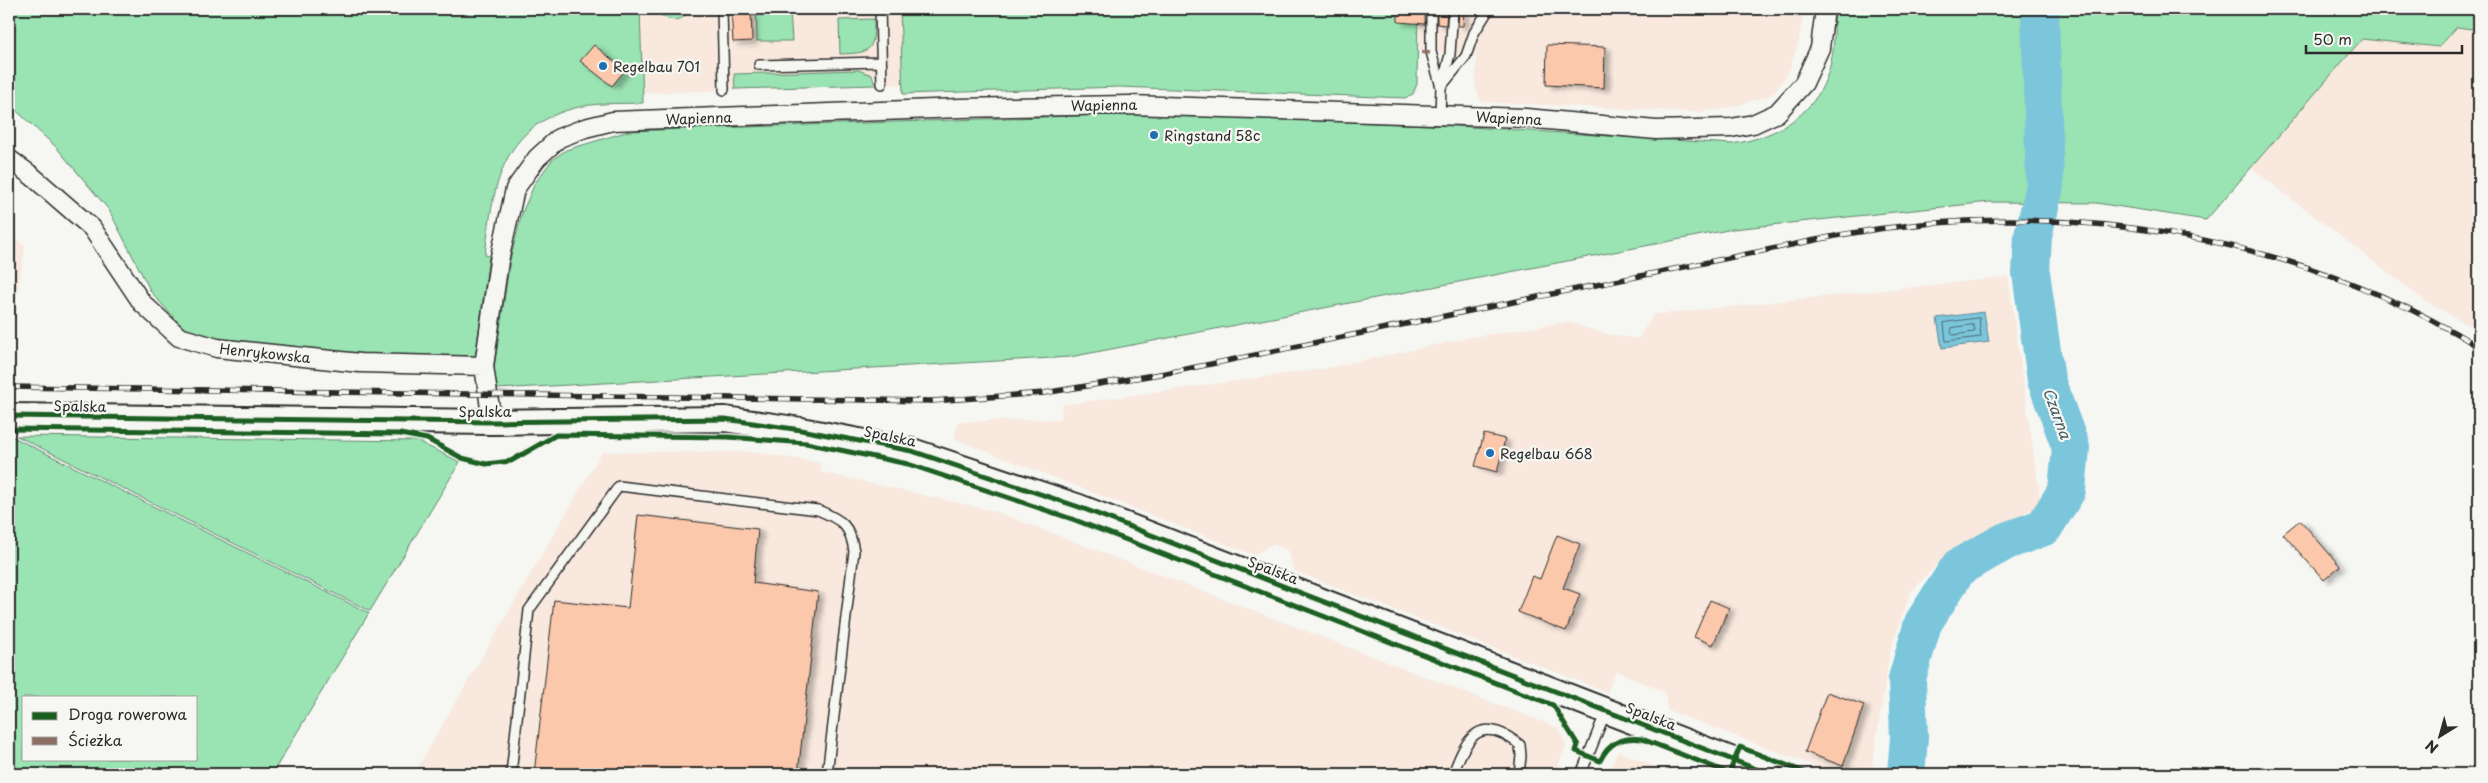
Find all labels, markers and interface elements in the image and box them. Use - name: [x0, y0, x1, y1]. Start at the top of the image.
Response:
- scale bar: [2306, 22, 2462, 54]
- text: 50 m: [2313, 27, 2352, 50]
- place label: Regelbau 701: [613, 56, 700, 77]
- marker: Regelbau 701: [597, 60, 609, 72]
- street label: Wapienna: [1071, 94, 1138, 116]
- street label: Wapienna: [666, 106, 733, 130]
- street label: Wapienna: [1475, 106, 1543, 130]
- place label: Ringstand 58c: [1164, 125, 1260, 146]
- marker: Ringstand 58c: [1148, 129, 1160, 141]
- street label: Henrykowska: [218, 338, 312, 368]
- water label: Czarna: [2038, 384, 2078, 442]
- street label: Spalska: [53, 395, 107, 417]
- street label: Spalska: [459, 401, 512, 422]
- street label: Spalska: [862, 420, 918, 452]
- place label: Regelbau 668: [1500, 443, 1593, 464]
- marker: Regelbau 668: [1484, 447, 1496, 459]
- street label: Spalska: [1245, 551, 1302, 589]
- legend: [22, 696, 198, 760]
- street label: Spalska: [1623, 697, 1680, 735]
- text: Droga rowerowa: [68, 702, 187, 725]
- north arrow: [2416, 710, 2466, 760]
- text: Ścieżka: [68, 728, 123, 751]
- text: N: [2421, 735, 2443, 759]

